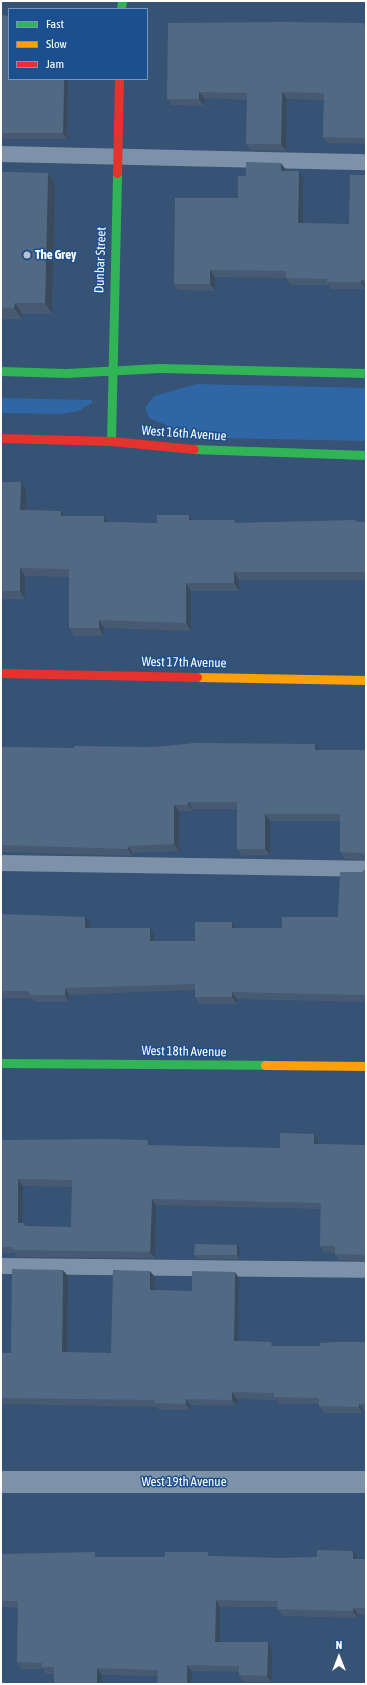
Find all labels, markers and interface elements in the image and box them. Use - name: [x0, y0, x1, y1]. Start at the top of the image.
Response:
- legend: [8, 8, 148, 80]
- text: Fast: [46, 17, 64, 31]
- text: Slow: [46, 37, 67, 51]
- text: Jam: [46, 57, 64, 71]
- street label: Dunbar Street: [92, 227, 110, 293]
- place label: The Grey: [35, 247, 76, 263]
- marker: The Grey: [22, 250, 32, 260]
- street label: West 16th Avenue: [141, 423, 227, 445]
- street label: West 17th Avenue: [141, 654, 227, 672]
- street label: West 18th Avenue: [141, 1043, 227, 1061]
- street label: West 19th Avenue: [141, 1474, 227, 1490]
- north arrow: [319, 1637, 359, 1677]
- text: N: [336, 1639, 342, 1651]

